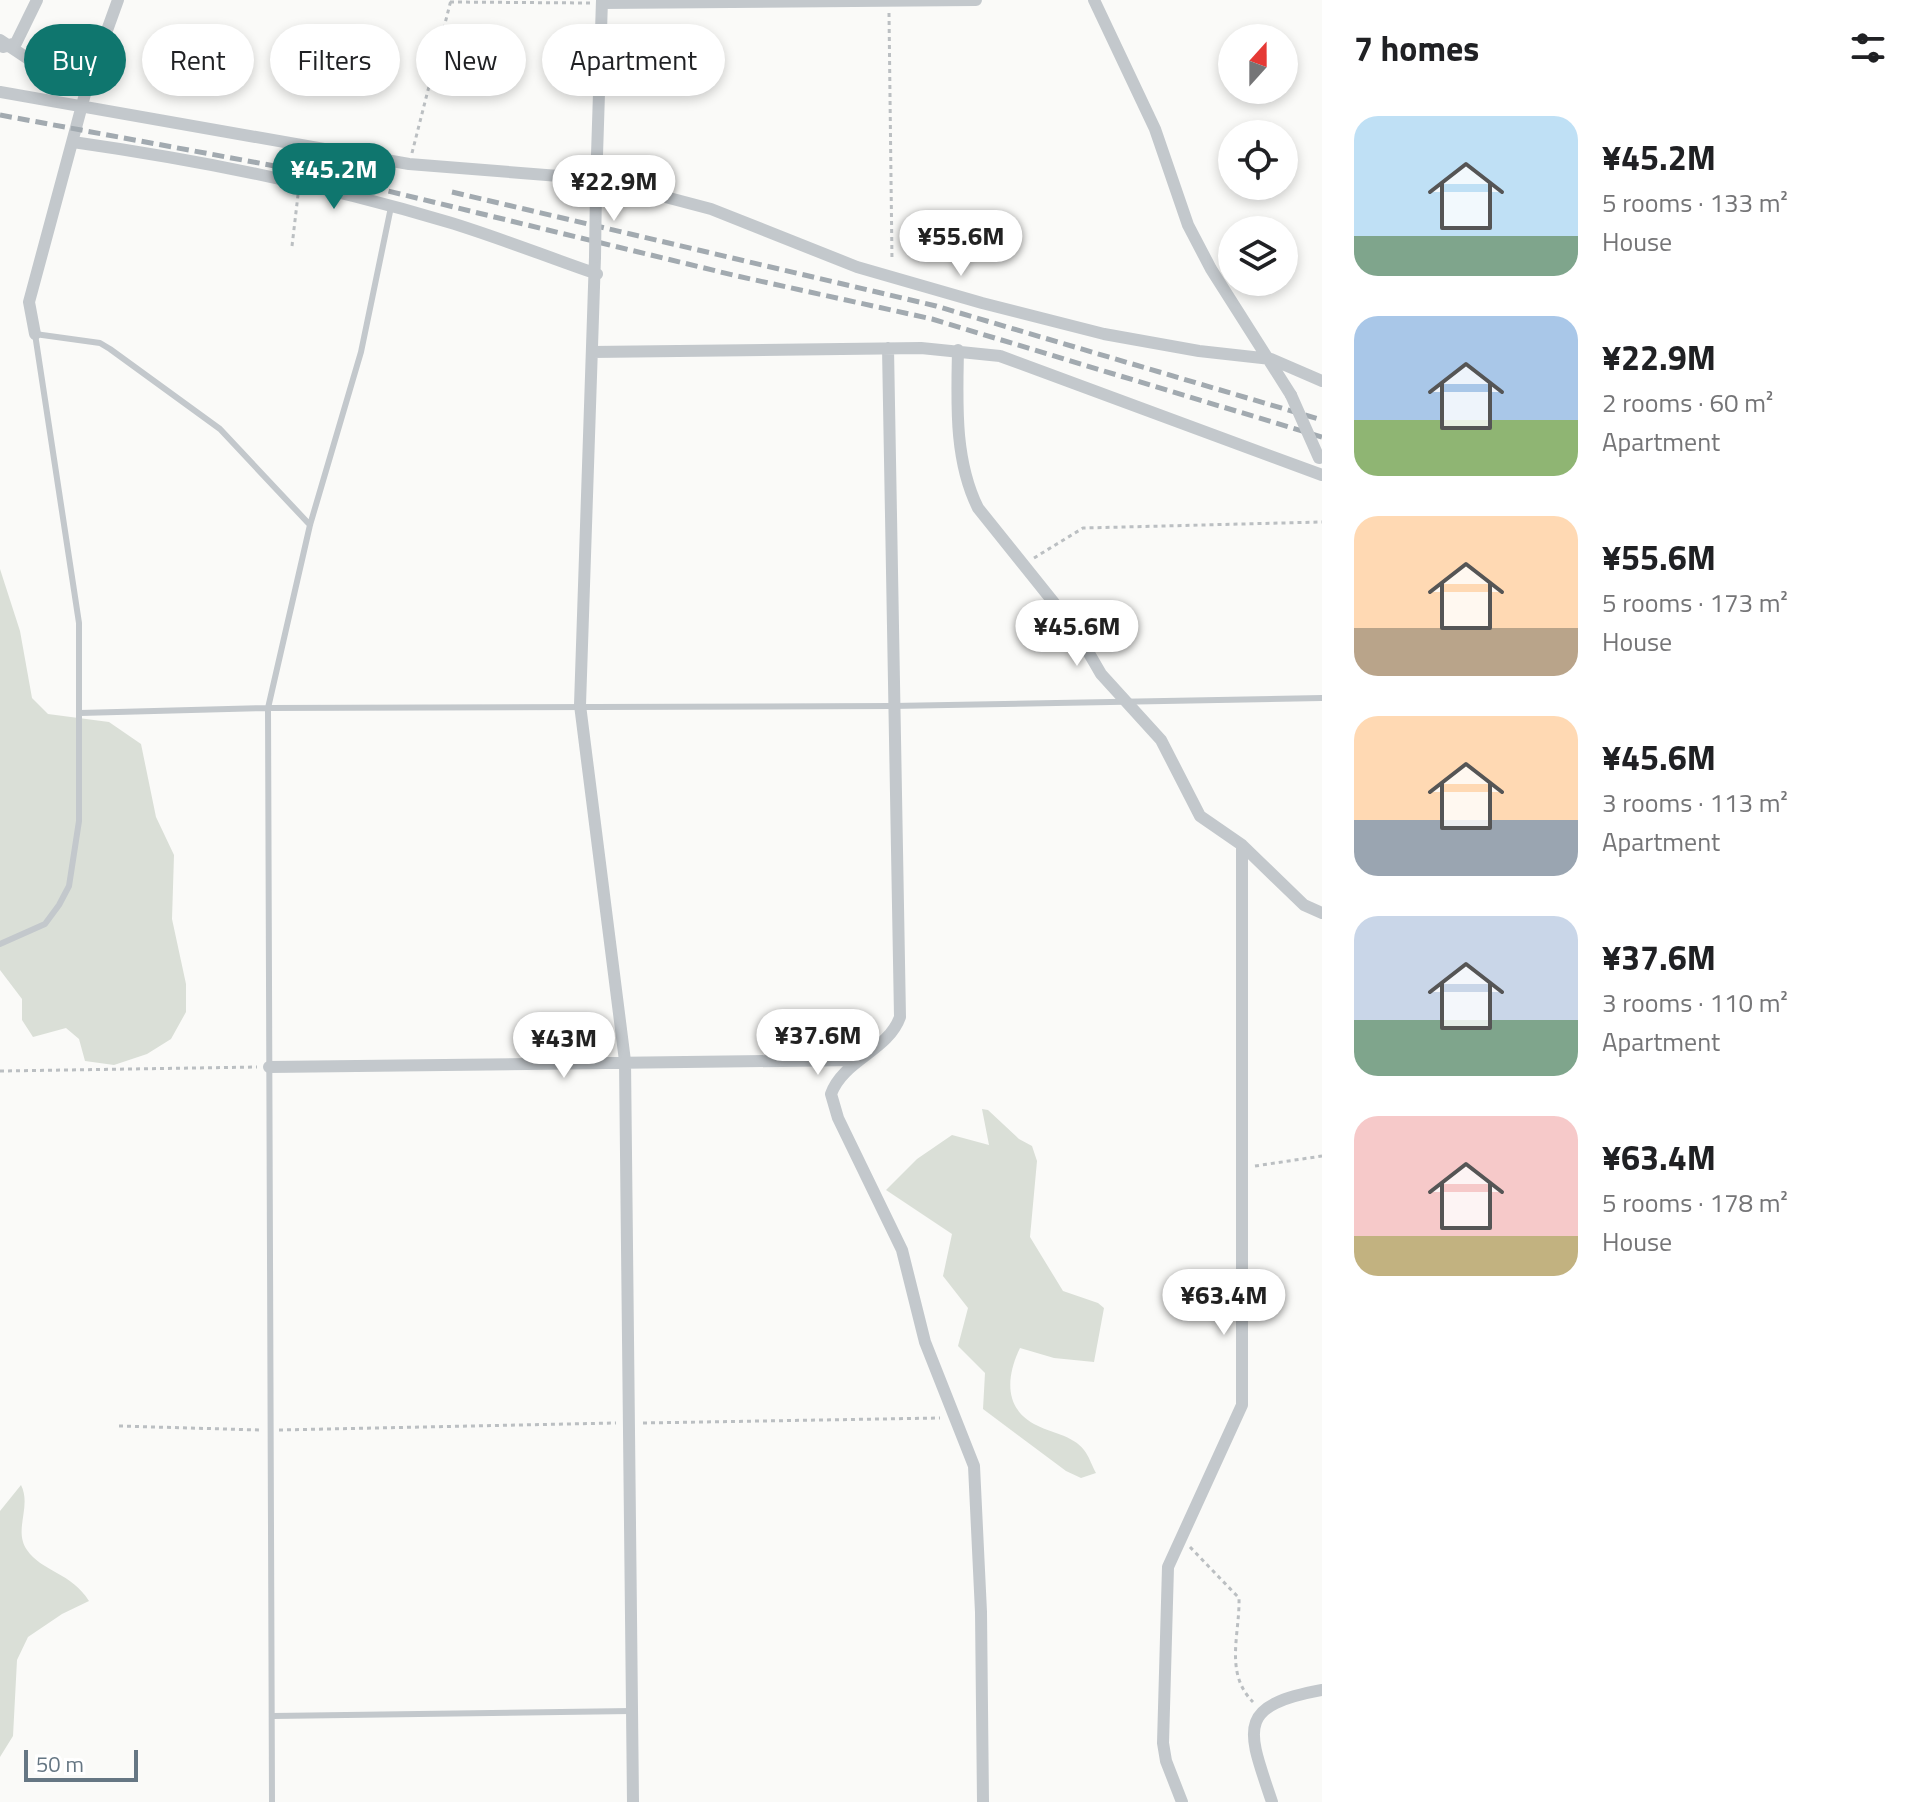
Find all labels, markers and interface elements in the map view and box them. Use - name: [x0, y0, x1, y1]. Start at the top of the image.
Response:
- text: 7 homes: [1354, 22, 1479, 74]
- chip: Buy: [24, 24, 126, 96]
- chip: Rent: [142, 24, 254, 96]
- chip: Filters: [270, 24, 400, 96]
- chip: New: [416, 24, 526, 96]
- chip: Apartment: [542, 24, 725, 96]
- north arrow: [1218, 24, 1298, 104]
- map controls: [1218, 24, 1298, 296]
- icon: filters: [1846, 26, 1890, 70]
- button: locate: [1218, 120, 1298, 200]
- text: ¥45.2M: [1602, 131, 1716, 183]
- pin: ¥45.2M: [269, 143, 399, 211]
- icon: home: [1418, 148, 1514, 244]
- text: ¥45.2M: [290, 149, 378, 188]
- pin: ¥22.9M: [549, 155, 679, 223]
- text: ¥22.9M: [570, 161, 658, 200]
- text: 5 rooms · 133 m²: [1602, 183, 1788, 222]
- pin: ¥55.6M: [896, 210, 1026, 278]
- text: ¥55.6M: [917, 216, 1005, 255]
- button: layers: [1218, 216, 1298, 296]
- text: House: [1602, 222, 1672, 261]
- text: ¥22.9M: [1602, 331, 1716, 383]
- icon: home: [1418, 348, 1514, 444]
- text: 2 rooms · 60 m²: [1602, 383, 1773, 422]
- text: Apartment: [1602, 422, 1720, 461]
- text: ¥55.6M: [1602, 531, 1716, 583]
- icon: home: [1418, 548, 1514, 644]
- text: 5 rooms · 173 m²: [1602, 583, 1788, 622]
- pin: ¥45.6M: [1012, 600, 1142, 668]
- text: ¥45.6M: [1033, 606, 1121, 645]
- text: House: [1602, 622, 1672, 661]
- text: ¥45.6M: [1602, 731, 1716, 783]
- icon: home: [1418, 748, 1514, 844]
- text: 3 rooms · 113 m²: [1602, 783, 1788, 822]
- text: Apartment: [1602, 822, 1720, 861]
- text: ¥37.6M: [1602, 931, 1716, 983]
- icon: home: [1418, 948, 1514, 1044]
- text: 3 rooms · 110 m²: [1602, 983, 1788, 1022]
- pin: ¥37.6M: [753, 1009, 883, 1077]
- pin: ¥43M: [517, 1012, 611, 1080]
- text: ¥37.6M: [774, 1015, 862, 1054]
- text: ¥43M: [531, 1018, 597, 1057]
- text: Apartment: [1602, 1022, 1720, 1061]
- text: ¥63.4M: [1602, 1131, 1716, 1183]
- icon: home: [1418, 1148, 1514, 1244]
- text: 5 rooms · 178 m²: [1602, 1183, 1788, 1222]
- text: House: [1602, 1222, 1672, 1261]
- pin: ¥63.4M: [1159, 1269, 1289, 1337]
- text: ¥63.4M: [1180, 1275, 1268, 1314]
- scale bar: [24, 1746, 138, 1782]
- text: 50 m: [36, 1747, 84, 1781]

